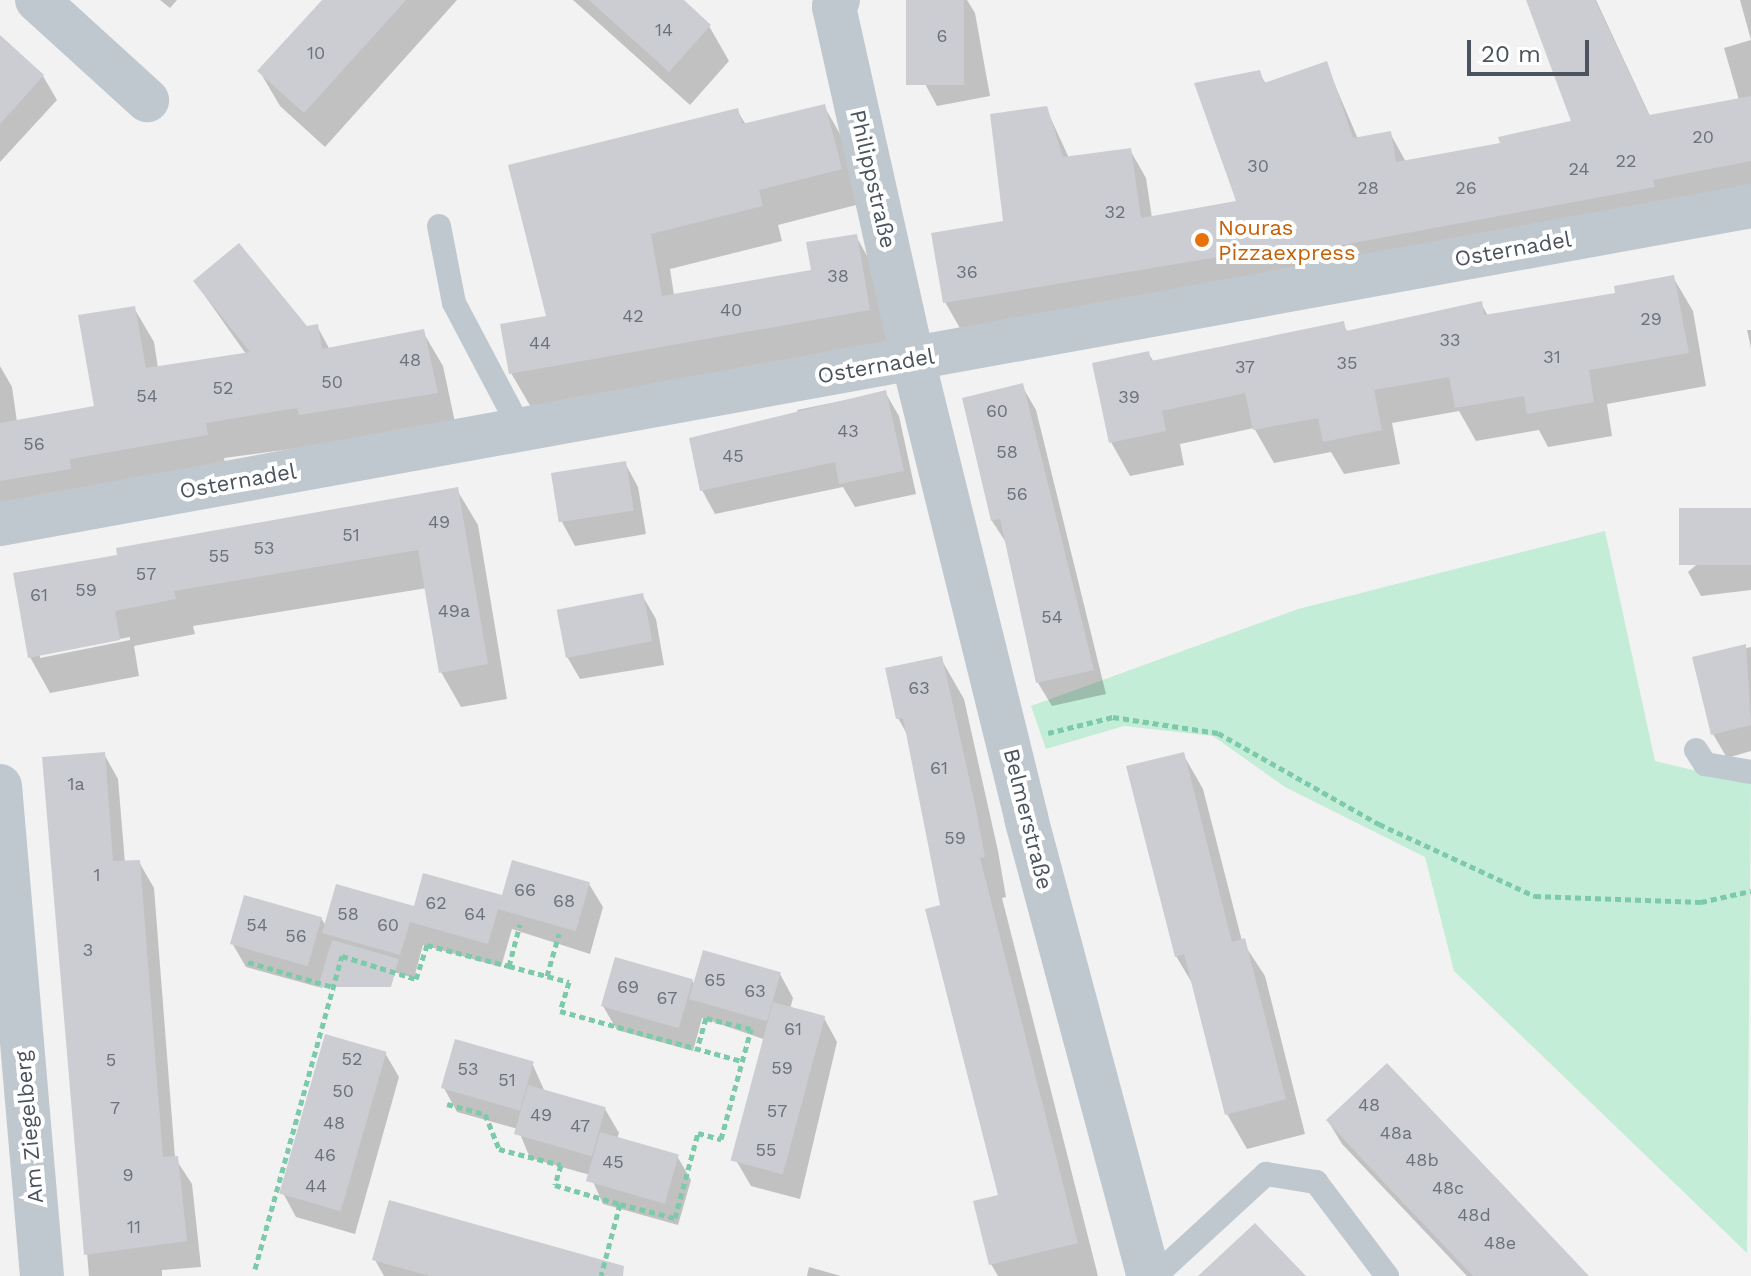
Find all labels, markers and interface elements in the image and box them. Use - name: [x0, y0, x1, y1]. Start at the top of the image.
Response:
- house number: 14: [655, 19, 673, 41]
- scale bar: [1471, 24, 1593, 74]
- house number: 6: [937, 25, 947, 47]
- text: 20 m: [1481, 40, 1541, 68]
- house number: 10: [307, 42, 325, 64]
- street label: Philippstraße: [844, 107, 902, 251]
- house number: 20: [1692, 126, 1714, 148]
- house number: 22: [1616, 150, 1636, 172]
- house number: 30: [1247, 155, 1269, 177]
- house number: 24: [1569, 158, 1589, 180]
- house number: 28: [1357, 177, 1379, 199]
- house number: 26: [1455, 177, 1477, 199]
- house number: 32: [1105, 201, 1125, 223]
- place label: Nouras Pizzaexpress: [1218, 214, 1356, 266]
- street label: Osternadel: [1452, 226, 1574, 272]
- marker: Nouras Pizzaexpress: [1193, 231, 1211, 249]
- house number: 36: [956, 261, 978, 283]
- house number: 38: [827, 265, 849, 287]
- house number: 40: [720, 299, 742, 321]
- house number: 42: [622, 305, 644, 327]
- house number: 29: [1640, 308, 1662, 330]
- house number: 33: [1440, 329, 1460, 351]
- house number: 44: [529, 332, 551, 354]
- street label: Osternadel: [815, 343, 937, 389]
- house number: 31: [1543, 346, 1561, 368]
- house number: 48: [399, 349, 421, 371]
- house number: 35: [1337, 352, 1357, 374]
- house number: 37: [1235, 356, 1255, 378]
- house number: 50: [321, 371, 343, 393]
- house number: 52: [213, 377, 233, 399]
- house number: 54: [136, 385, 158, 407]
- house number: 39: [1118, 386, 1140, 408]
- house number: 60: [986, 400, 1008, 422]
- house number: 43: [837, 420, 859, 442]
- house number: 56: [23, 433, 45, 455]
- house number: 58: [996, 441, 1018, 463]
- house number: 45: [722, 445, 744, 467]
- street label: Osternadel: [177, 458, 299, 504]
- house number: 56: [1006, 483, 1028, 505]
- house number: 49: [428, 511, 450, 533]
- house number: 51: [342, 524, 360, 546]
- house number: 53: [254, 537, 274, 559]
- house number: 55: [209, 545, 229, 567]
- house number: 57: [136, 563, 156, 585]
- house number: 59: [75, 579, 97, 601]
- house number: 61: [30, 584, 48, 606]
- house number: 49a: [438, 600, 470, 622]
- house number: 54: [1041, 606, 1063, 628]
- house number: 63: [908, 677, 930, 699]
- street label: Belmerstraße: [998, 746, 1058, 892]
- house number: 61: [930, 757, 948, 779]
- house number: 1a: [67, 773, 85, 795]
- house number: 59: [944, 827, 966, 849]
- house number: 1: [93, 864, 101, 886]
- house number: 66: [514, 879, 536, 901]
- house number: 68: [553, 890, 575, 912]
- house number: 62: [425, 892, 447, 914]
- house number: 58: [337, 903, 359, 925]
- house number: 64: [464, 903, 486, 925]
- house number: 54: [246, 914, 268, 936]
- house number: 60: [377, 914, 399, 936]
- house number: 56: [285, 925, 307, 947]
- house number: 3: [83, 939, 93, 961]
- house number: 65: [704, 969, 726, 991]
- house number: 69: [617, 976, 639, 998]
- house number: 63: [744, 980, 766, 1002]
- house number: 67: [657, 987, 677, 1009]
- house number: 61: [784, 1018, 802, 1040]
- house number: 52: [342, 1048, 362, 1070]
- house number: 5: [106, 1049, 116, 1071]
- street label: Am Ziegelberg: [9, 1050, 49, 1204]
- house number: 59: [771, 1057, 793, 1079]
- house number: 53: [458, 1058, 478, 1080]
- house number: 51: [498, 1069, 516, 1091]
- house number: 50: [332, 1080, 354, 1102]
- house number: 48: [1358, 1094, 1380, 1116]
- house number: 7: [110, 1097, 120, 1119]
- house number: 57: [767, 1100, 787, 1122]
- house number: 49: [530, 1104, 552, 1126]
- house number: 48: [323, 1112, 345, 1134]
- house number: 47: [570, 1115, 590, 1137]
- house number: 48a: [1380, 1122, 1412, 1144]
- house number: 55: [756, 1139, 776, 1161]
- house number: 46: [314, 1144, 336, 1166]
- house number: 48b: [1405, 1149, 1439, 1171]
- house number: 45: [602, 1151, 624, 1173]
- house number: 9: [122, 1164, 134, 1186]
- house number: 44: [305, 1175, 327, 1197]
- house number: 48c: [1432, 1177, 1464, 1199]
- house number: 48d: [1457, 1204, 1491, 1226]
- house number: 11: [127, 1216, 141, 1238]
- house number: 48e: [1484, 1232, 1516, 1254]

